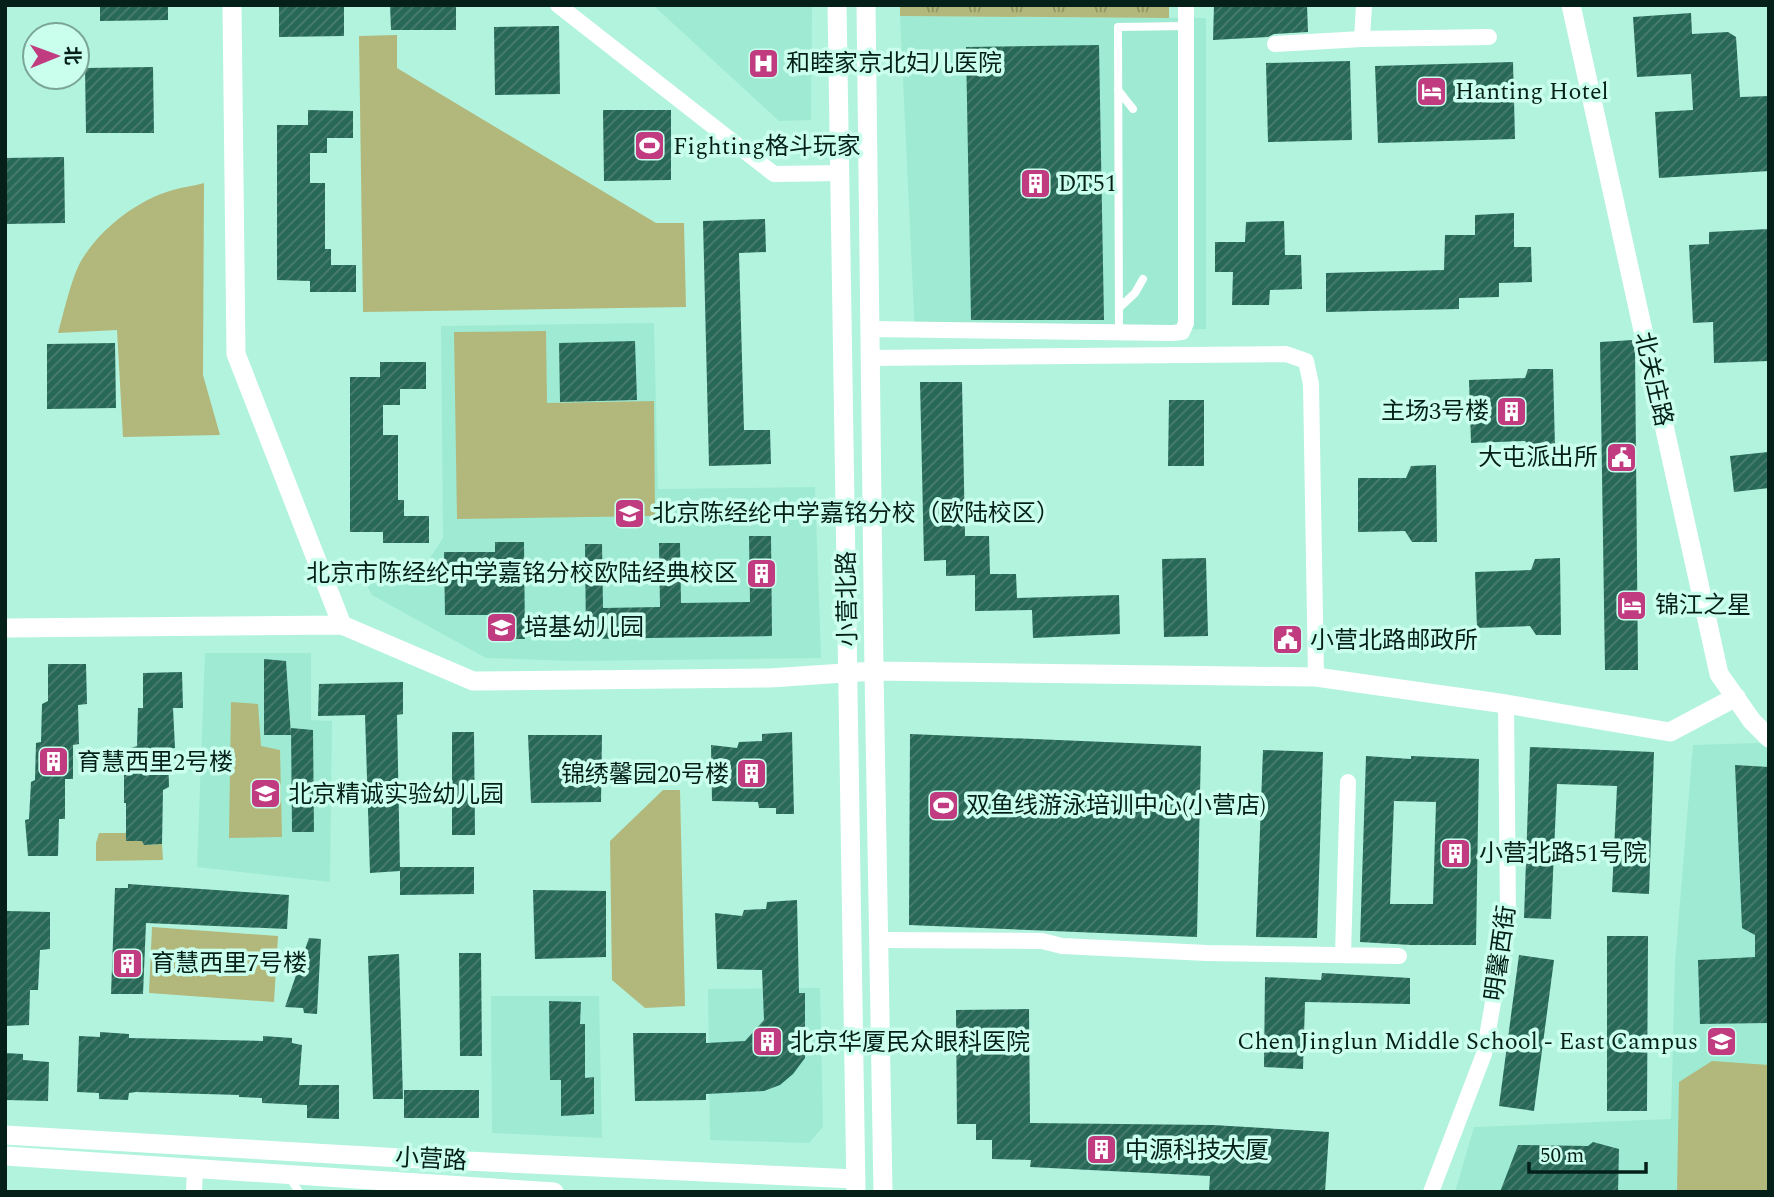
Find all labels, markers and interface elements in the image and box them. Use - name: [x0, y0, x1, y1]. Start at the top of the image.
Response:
- north arrow: [21, 21, 91, 91]
- text: 北: [57, 46, 86, 65]
- hospital icon: 和睦家京北妇儿医院: [746, 46, 780, 80]
- place label: 和睦家京北妇儿医院: [786, 46, 1002, 82]
- hotel icon: Hanting Hotel: [1415, 74, 1449, 108]
- place label: Hanting Hotel: [1455, 74, 1609, 110]
- sports icon: Fighting格斗玩家: [633, 129, 667, 163]
- place label: Fighting格斗玩家: [673, 129, 861, 165]
- building icon: DT51: [1018, 166, 1052, 200]
- place label: DT51: [1058, 166, 1117, 202]
- street label: 北关庄路: [1625, 328, 1681, 430]
- place label: 主场3号楼: [1381, 394, 1489, 430]
- building icon: 主场3号楼: [1495, 394, 1529, 428]
- place label: 大屯派出所: [1478, 440, 1598, 476]
- public building icon: 大屯派出所: [1604, 440, 1638, 474]
- school or university icon: 北京陈经纶中学嘉铭分校（欧陆校区）: [612, 496, 646, 530]
- place label: 北京陈经纶中学嘉铭分校（欧陆校区）: [652, 496, 1060, 532]
- street label: 小营北路: [829, 551, 867, 647]
- place label: 北京市陈经纶中学嘉铭分校欧陆经典校区: [306, 556, 738, 592]
- building icon: 北京市陈经纶中学嘉铭分校欧陆经典校区: [744, 556, 778, 590]
- hotel icon: 锦江之星: [1615, 588, 1649, 622]
- place label: 锦江之星: [1655, 588, 1751, 624]
- school or university icon: 培基幼儿园: [484, 610, 518, 644]
- place label: 培基幼儿园: [524, 610, 644, 646]
- public building icon: 小营北路邮政所: [1270, 623, 1304, 657]
- place label: 小营北路邮政所: [1310, 623, 1478, 659]
- building icon: 育慧西里2号楼: [37, 745, 71, 779]
- place label: 育慧西里2号楼: [77, 745, 233, 781]
- place label: 锦绣馨园20号楼: [561, 757, 729, 793]
- building icon: 锦绣馨园20号楼: [735, 757, 769, 791]
- school or university icon: 北京精诚实验幼儿园: [248, 777, 282, 811]
- place label: 北京精诚实验幼儿园: [288, 777, 504, 813]
- sports icon: 双鱼线游泳培训中心(小营店): [926, 788, 960, 822]
- place label: 双鱼线游泳培训中心(小营店): [966, 788, 1266, 824]
- building icon: 小营北路51号院: [1439, 836, 1473, 870]
- place label: 小营北路51号院: [1479, 836, 1647, 872]
- street label: 明馨西街: [1476, 903, 1525, 1003]
- building icon: 育慧西里7号楼: [111, 946, 145, 980]
- place label: 育慧西里7号楼: [151, 946, 307, 982]
- place label: Chen Jinglun Middle School - East Campus: [1237, 1024, 1698, 1060]
- school or university icon: Chen Jinglun Middle School - East Campus: [1704, 1024, 1738, 1058]
- building icon: 北京华厦民众眼科医院: [750, 1025, 784, 1059]
- place label: 北京华厦民众眼科医院: [790, 1025, 1030, 1061]
- scale bar: [1529, 1130, 1646, 1174]
- building icon: 中源科技大厦: [1085, 1133, 1119, 1167]
- place label: 中源科技大厦: [1125, 1133, 1269, 1169]
- street label: 小营路: [394, 1140, 468, 1180]
- text: 50 m: [1540, 1140, 1584, 1172]

